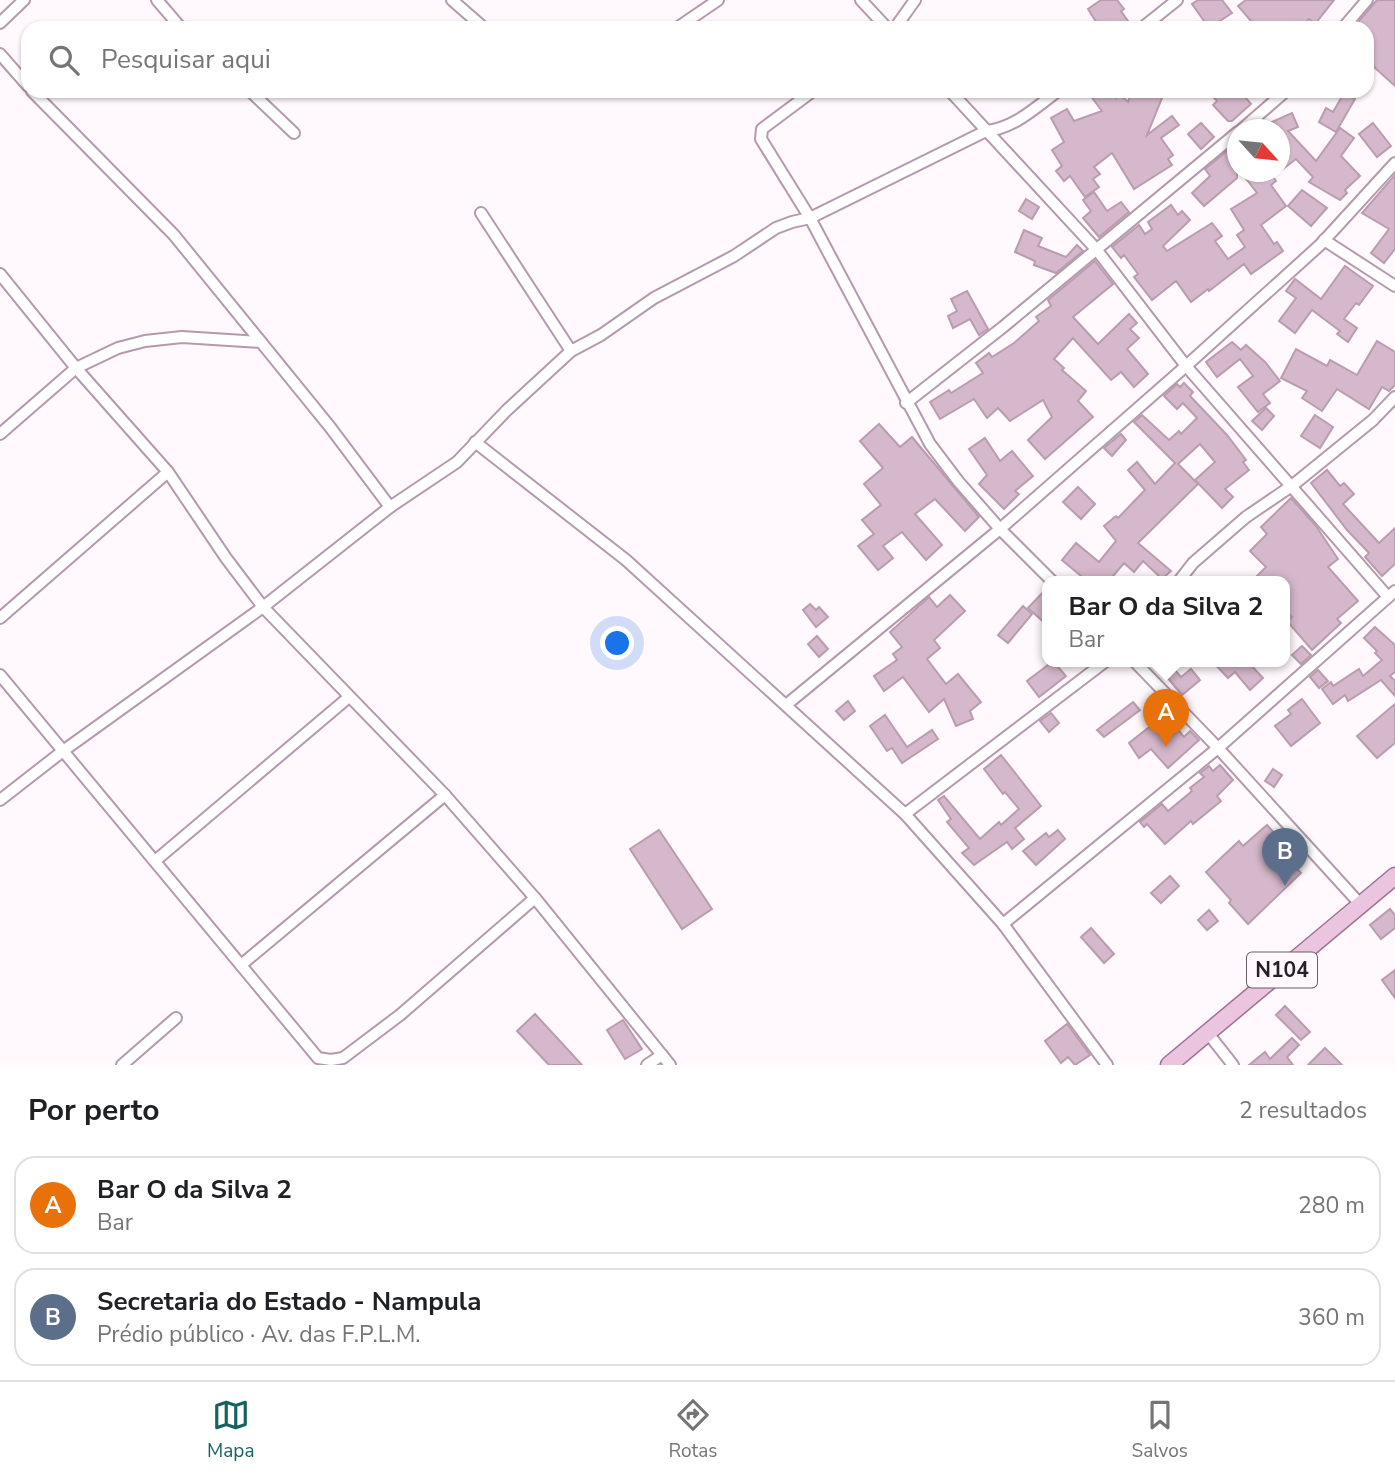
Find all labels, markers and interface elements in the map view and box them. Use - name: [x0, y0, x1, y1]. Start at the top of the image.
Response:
- search box: [21, 21, 1374, 98]
- icon: search: [45, 41, 83, 79]
- text: Pesquisar aqui: [101, 42, 271, 77]
- north arrow: [1227, 119, 1290, 182]
- popup: [1042, 576, 1290, 667]
- text: Bar O da Silva 2: [1069, 589, 1263, 624]
- text: Bar: [1069, 624, 1105, 655]
- your location: [600, 626, 634, 660]
- pin: A: [1143, 689, 1189, 747]
- pin: B: [1262, 828, 1308, 886]
- road number: N104: [1247, 953, 1317, 988]
- text: Por perto: [28, 1090, 159, 1131]
- text: 2 resultados: [1239, 1095, 1367, 1126]
- text: Bar O da Silva 2: [97, 1172, 292, 1207]
- text: A: [44, 1190, 62, 1221]
- text: 280 m: [1298, 1190, 1365, 1221]
- text: Bar: [97, 1207, 133, 1238]
- text: Secretaria do Estado - Nampula: [97, 1284, 481, 1319]
- text: B: [45, 1302, 61, 1333]
- text: 360 m: [1298, 1302, 1365, 1333]
- text: Prédio público · Av. das F.P.L.M.: [97, 1319, 421, 1350]
- tab: Mapa: [207, 1396, 255, 1464]
- tab: Rotas: [669, 1396, 717, 1464]
- tab: Salvos: [1131, 1396, 1188, 1464]

